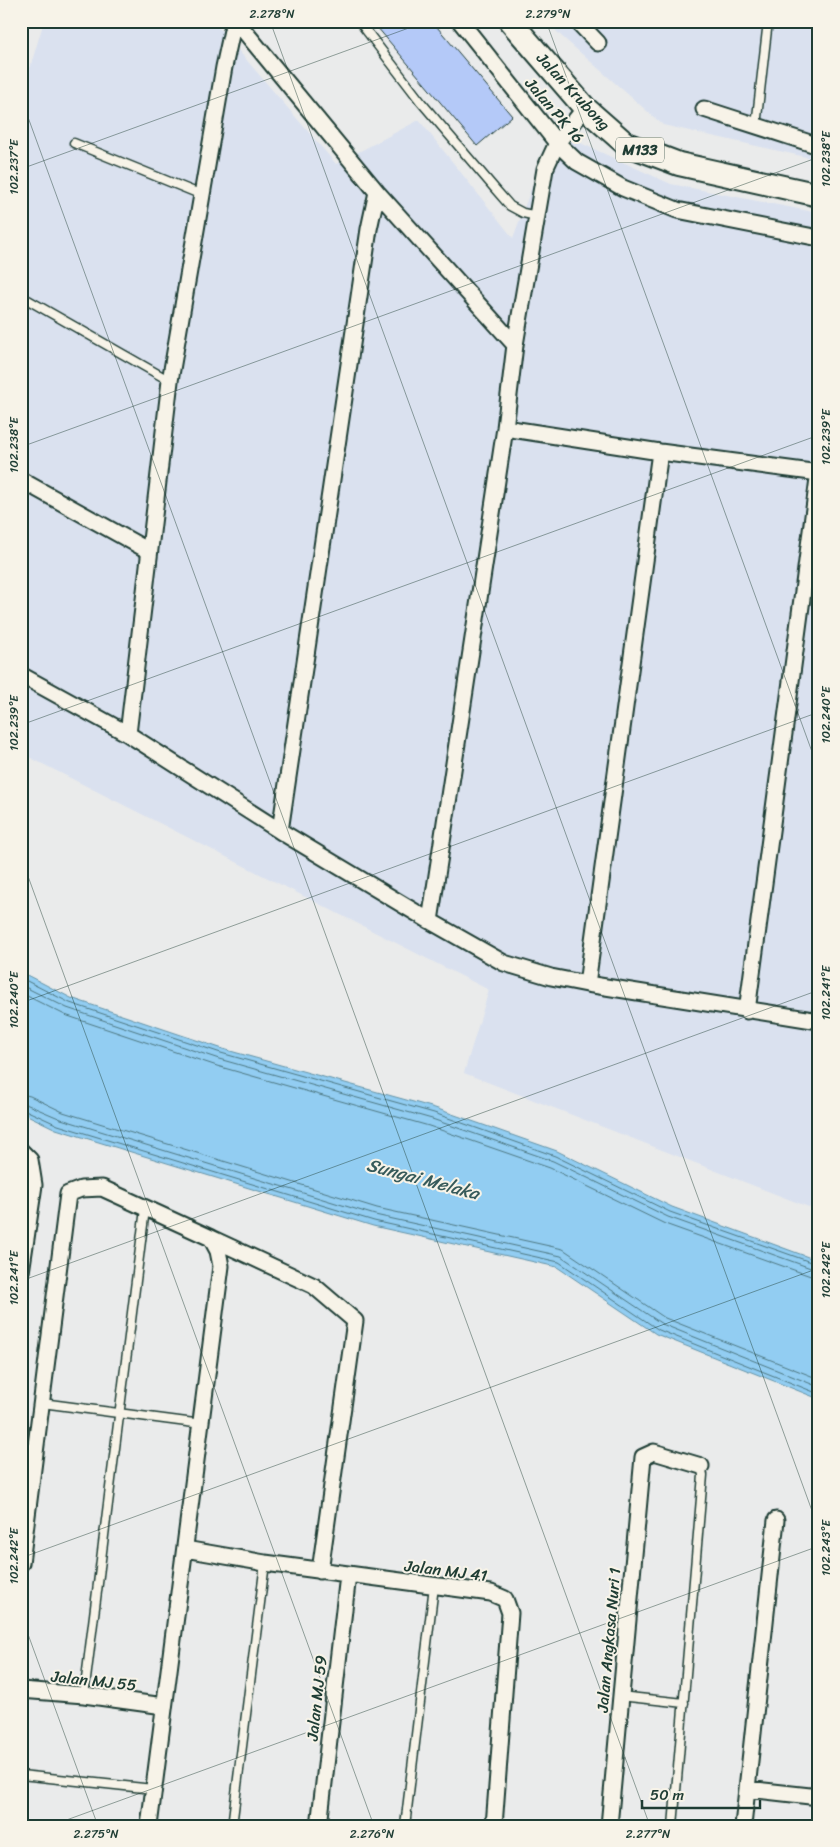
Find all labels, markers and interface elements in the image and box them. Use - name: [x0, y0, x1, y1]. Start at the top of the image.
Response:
- text: 2.278°N: [249, 3, 295, 25]
- text: 2.279°N: [525, 3, 571, 25]
- street label: Jalan Krubong: [528, 44, 618, 138]
- street label: Jalan PK 16: [517, 70, 592, 150]
- text: 102.238°E: [815, 130, 837, 187]
- text: 102.237°E: [3, 138, 25, 195]
- road number: M133: [616, 138, 664, 162]
- text: 102.239°E: [815, 408, 837, 465]
- text: 102.238°E: [3, 416, 25, 473]
- text: 102.240°E: [815, 685, 837, 744]
- text: 102.239°E: [3, 694, 25, 751]
- text: 102.241°E: [815, 964, 837, 1020]
- text: 102.240°E: [3, 970, 25, 1029]
- water label: Sungai Melaka: [363, 1149, 485, 1210]
- text: 102.242°E: [815, 1240, 837, 1298]
- text: 102.241°E: [3, 1249, 25, 1305]
- text: 102.243°E: [815, 1519, 837, 1576]
- text: 102.242°E: [3, 1526, 25, 1584]
- street label: Jalan MJ 41: [402, 1551, 489, 1590]
- street label: Jalan Angkasa Nuri 1: [588, 1566, 629, 1715]
- street label: Jalan MJ 59: [297, 1654, 335, 1743]
- street label: Jalan MJ 55: [49, 1661, 138, 1699]
- scale bar: [642, 1777, 760, 1809]
- text: 50 m: [650, 1782, 685, 1808]
- text: 2.275°N: [73, 1823, 119, 1845]
- text: 2.276°N: [350, 1823, 395, 1845]
- text: 2.277°N: [626, 1823, 671, 1845]

